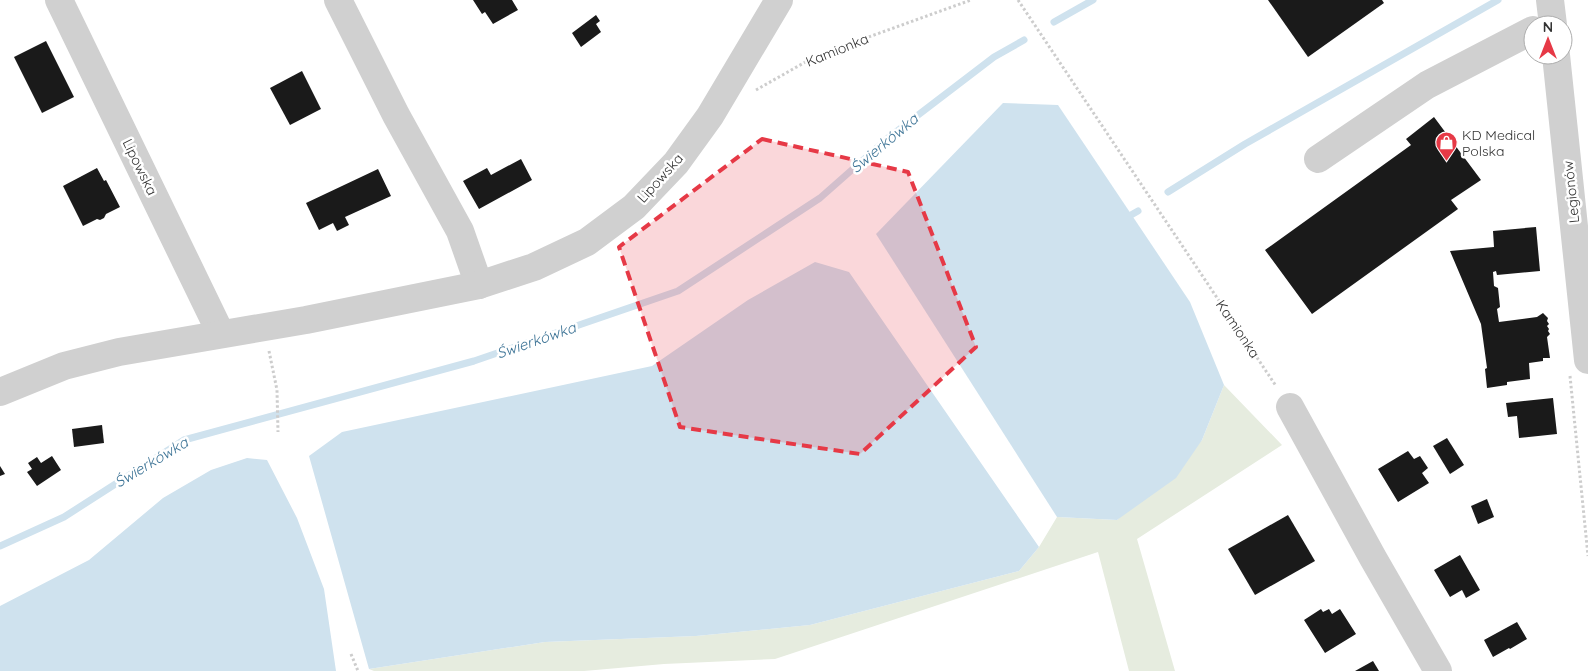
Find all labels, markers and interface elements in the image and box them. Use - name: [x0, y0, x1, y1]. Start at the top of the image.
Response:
- north arrow: [1523, 15, 1573, 65]
- text: N: [1543, 18, 1553, 36]
- street label: Kamionka: [803, 29, 871, 71]
- water label: Świerkówka: [846, 109, 922, 177]
- place label: KD Medical Polska: [1462, 126, 1535, 160]
- shop icon: KD Medical Polska: [1434, 131, 1458, 162]
- street label: Lipowska: [119, 136, 161, 198]
- street label: Lipowska: [633, 150, 687, 206]
- street label: Legionów: [1559, 159, 1583, 224]
- street label: Kamionka: [1212, 297, 1264, 361]
- water label: Świerkówka: [494, 317, 579, 362]
- water label: Świerkówka: [111, 432, 192, 491]

